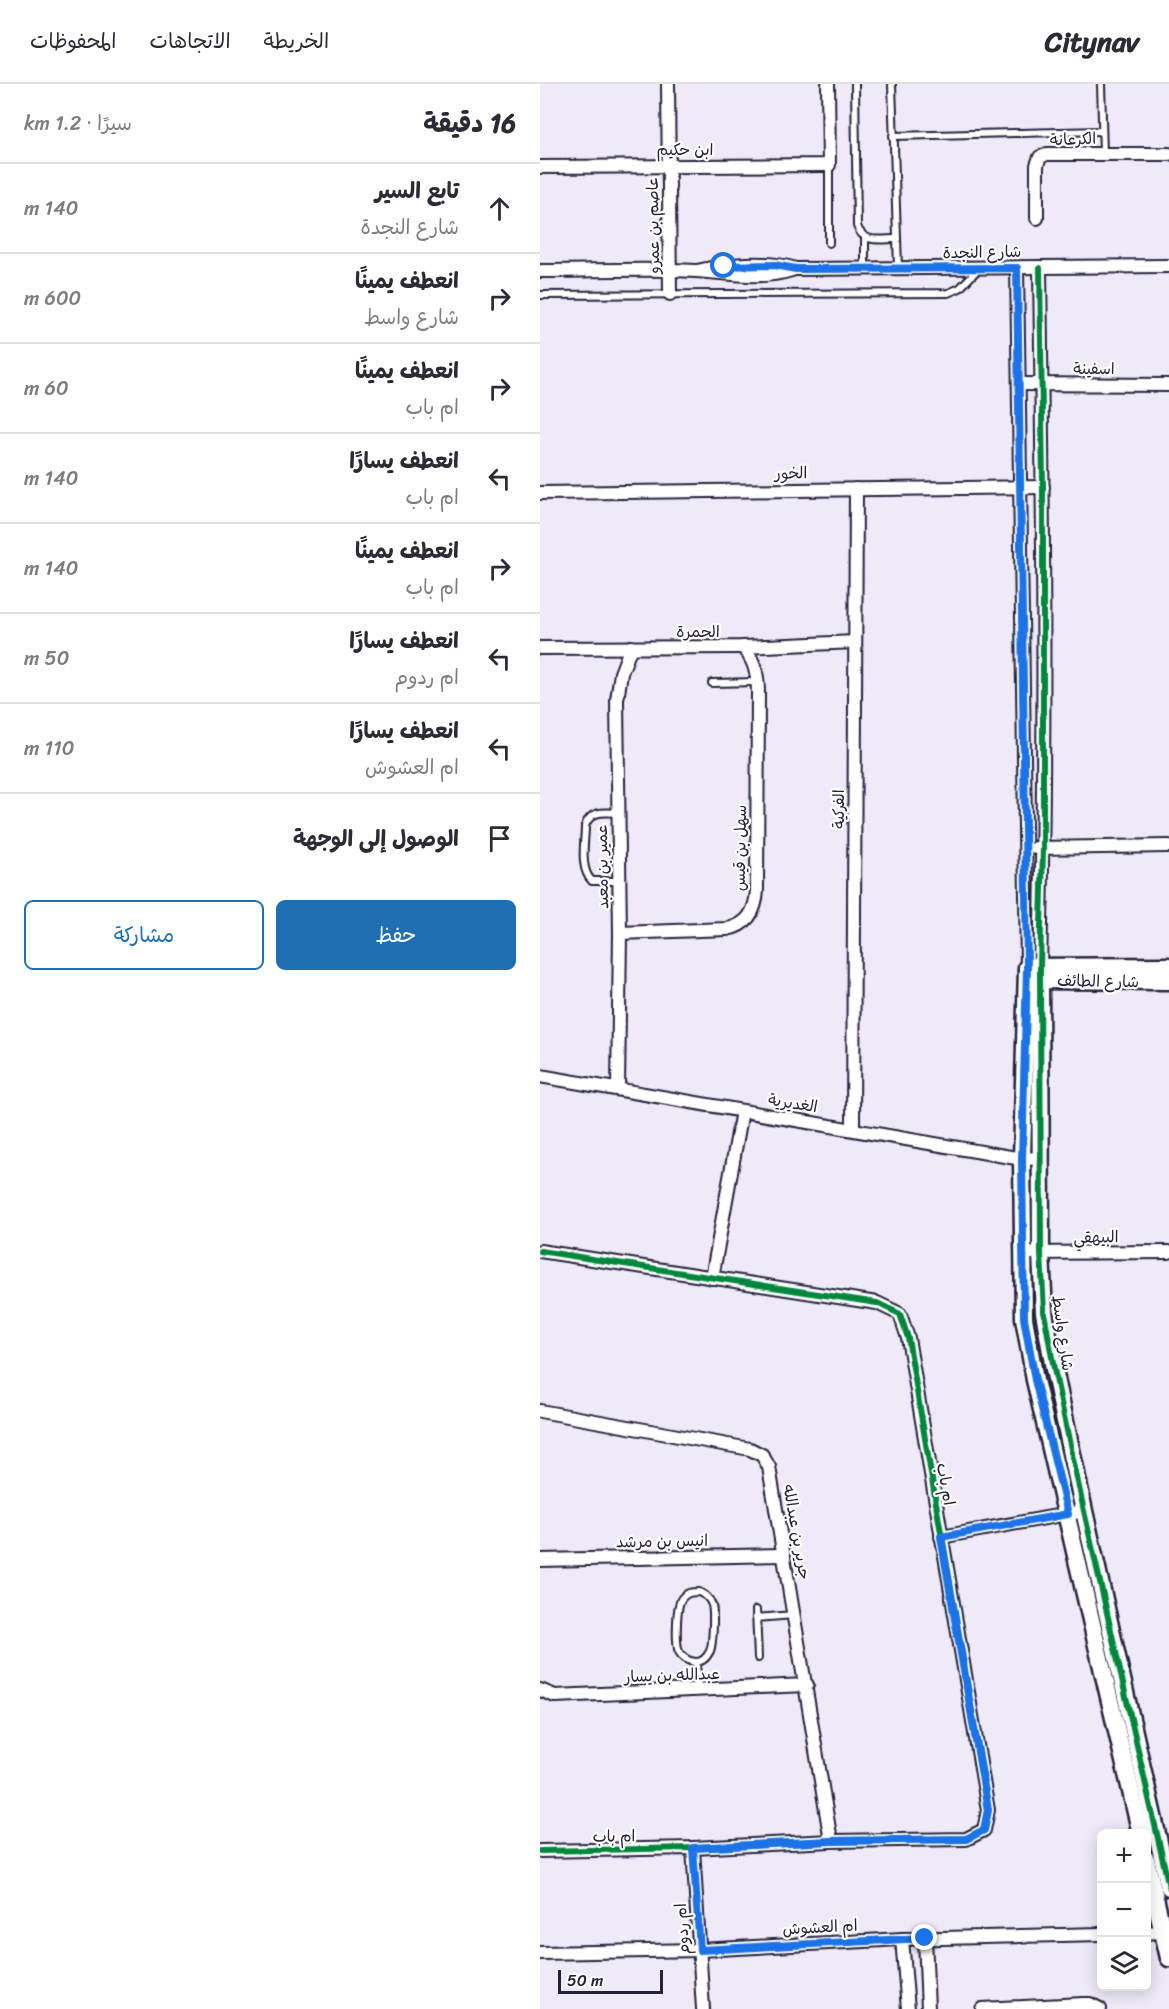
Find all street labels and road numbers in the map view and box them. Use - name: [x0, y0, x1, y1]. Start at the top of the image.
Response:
- street label: الكرعانة: [1049, 124, 1097, 154]
- street label: ابن حكيم: [656, 135, 714, 164]
- street label: عاصم بن عمرو: [638, 176, 668, 276]
- street label: شارع النجدة: [942, 237, 1022, 267]
- street label: اسفينة: [1073, 354, 1115, 383]
- street label: الخور: [772, 458, 808, 488]
- street label: الحمرة: [676, 617, 720, 646]
- street label: الفركية: [824, 789, 853, 829]
- street label: سهل بن قيس: [725, 805, 755, 891]
- street label: عمير بن معبد: [587, 825, 617, 909]
- street label: شارع الطائف: [1057, 966, 1139, 996]
- street label: الغديرية: [766, 1085, 820, 1121]
- street label: البيهقي: [1073, 1222, 1119, 1252]
- street label: شارع واسط: [1043, 1293, 1083, 1373]
- street label: ام باب: [928, 1460, 964, 1508]
- street label: جرير بن عبدالله: [774, 1482, 820, 1582]
- street label: انيس بن مرشد: [616, 1526, 708, 1556]
- street label: عبدالله بن يسار: [622, 1659, 720, 1691]
- street label: ام باب: [592, 1821, 636, 1851]
- street label: ام ردوم: [666, 1902, 698, 1956]
- street label: ام العشوش: [782, 1911, 858, 1943]

